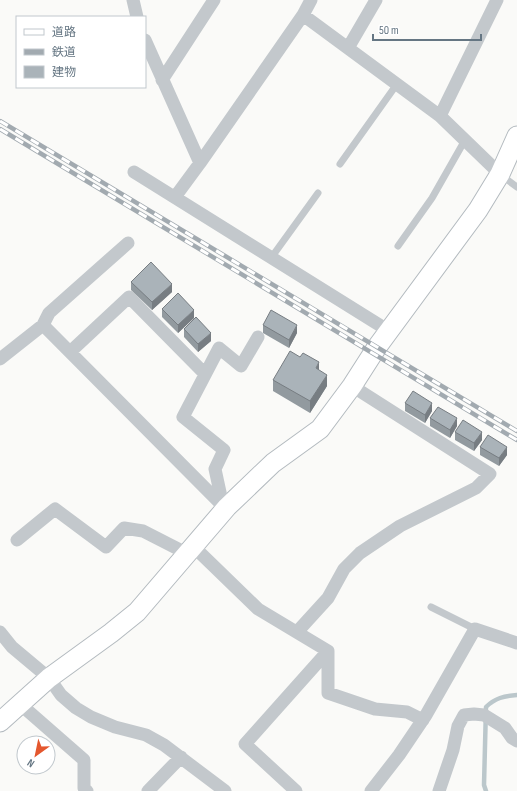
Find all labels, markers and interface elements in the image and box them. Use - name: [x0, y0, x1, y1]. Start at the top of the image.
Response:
- legend: [16, 16, 146, 88]
- scale bar: [373, 16, 481, 42]
- text: 50 m: [379, 23, 399, 38]
- text: 道路: [52, 25, 76, 40]
- text: 鉄道: [52, 45, 76, 60]
- text: 建物: [52, 65, 76, 80]
- north arrow: [16, 735, 56, 775]
- text: N: [25, 756, 37, 770]

